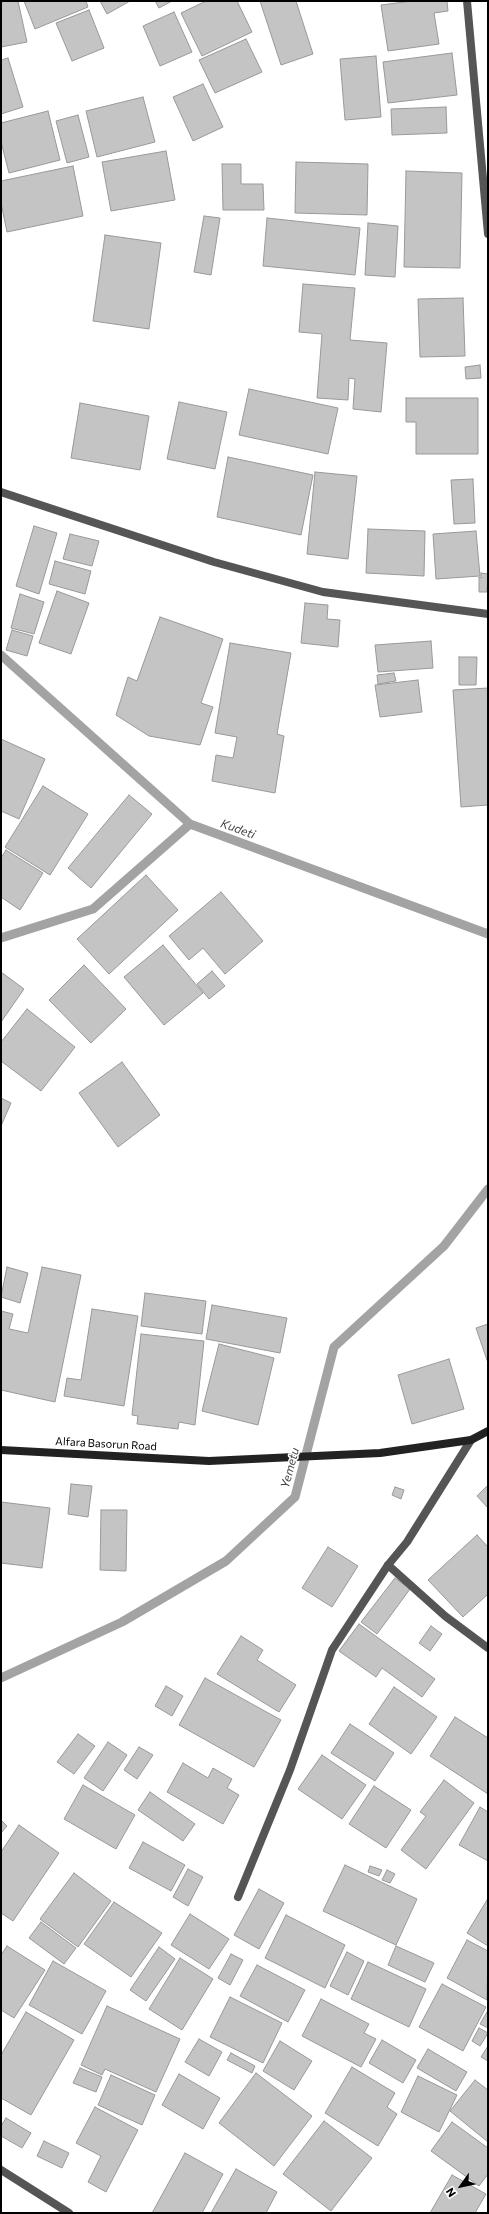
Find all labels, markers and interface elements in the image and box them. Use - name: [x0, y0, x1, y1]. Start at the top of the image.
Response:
- water label: Kudeti: [219, 816, 257, 842]
- street label: Alfara Basorun Road: [55, 1435, 157, 1453]
- water label: Yemetu: [278, 1446, 302, 1490]
- north arrow: [441, 2166, 481, 2206]
- text: N: [443, 2186, 458, 2200]

